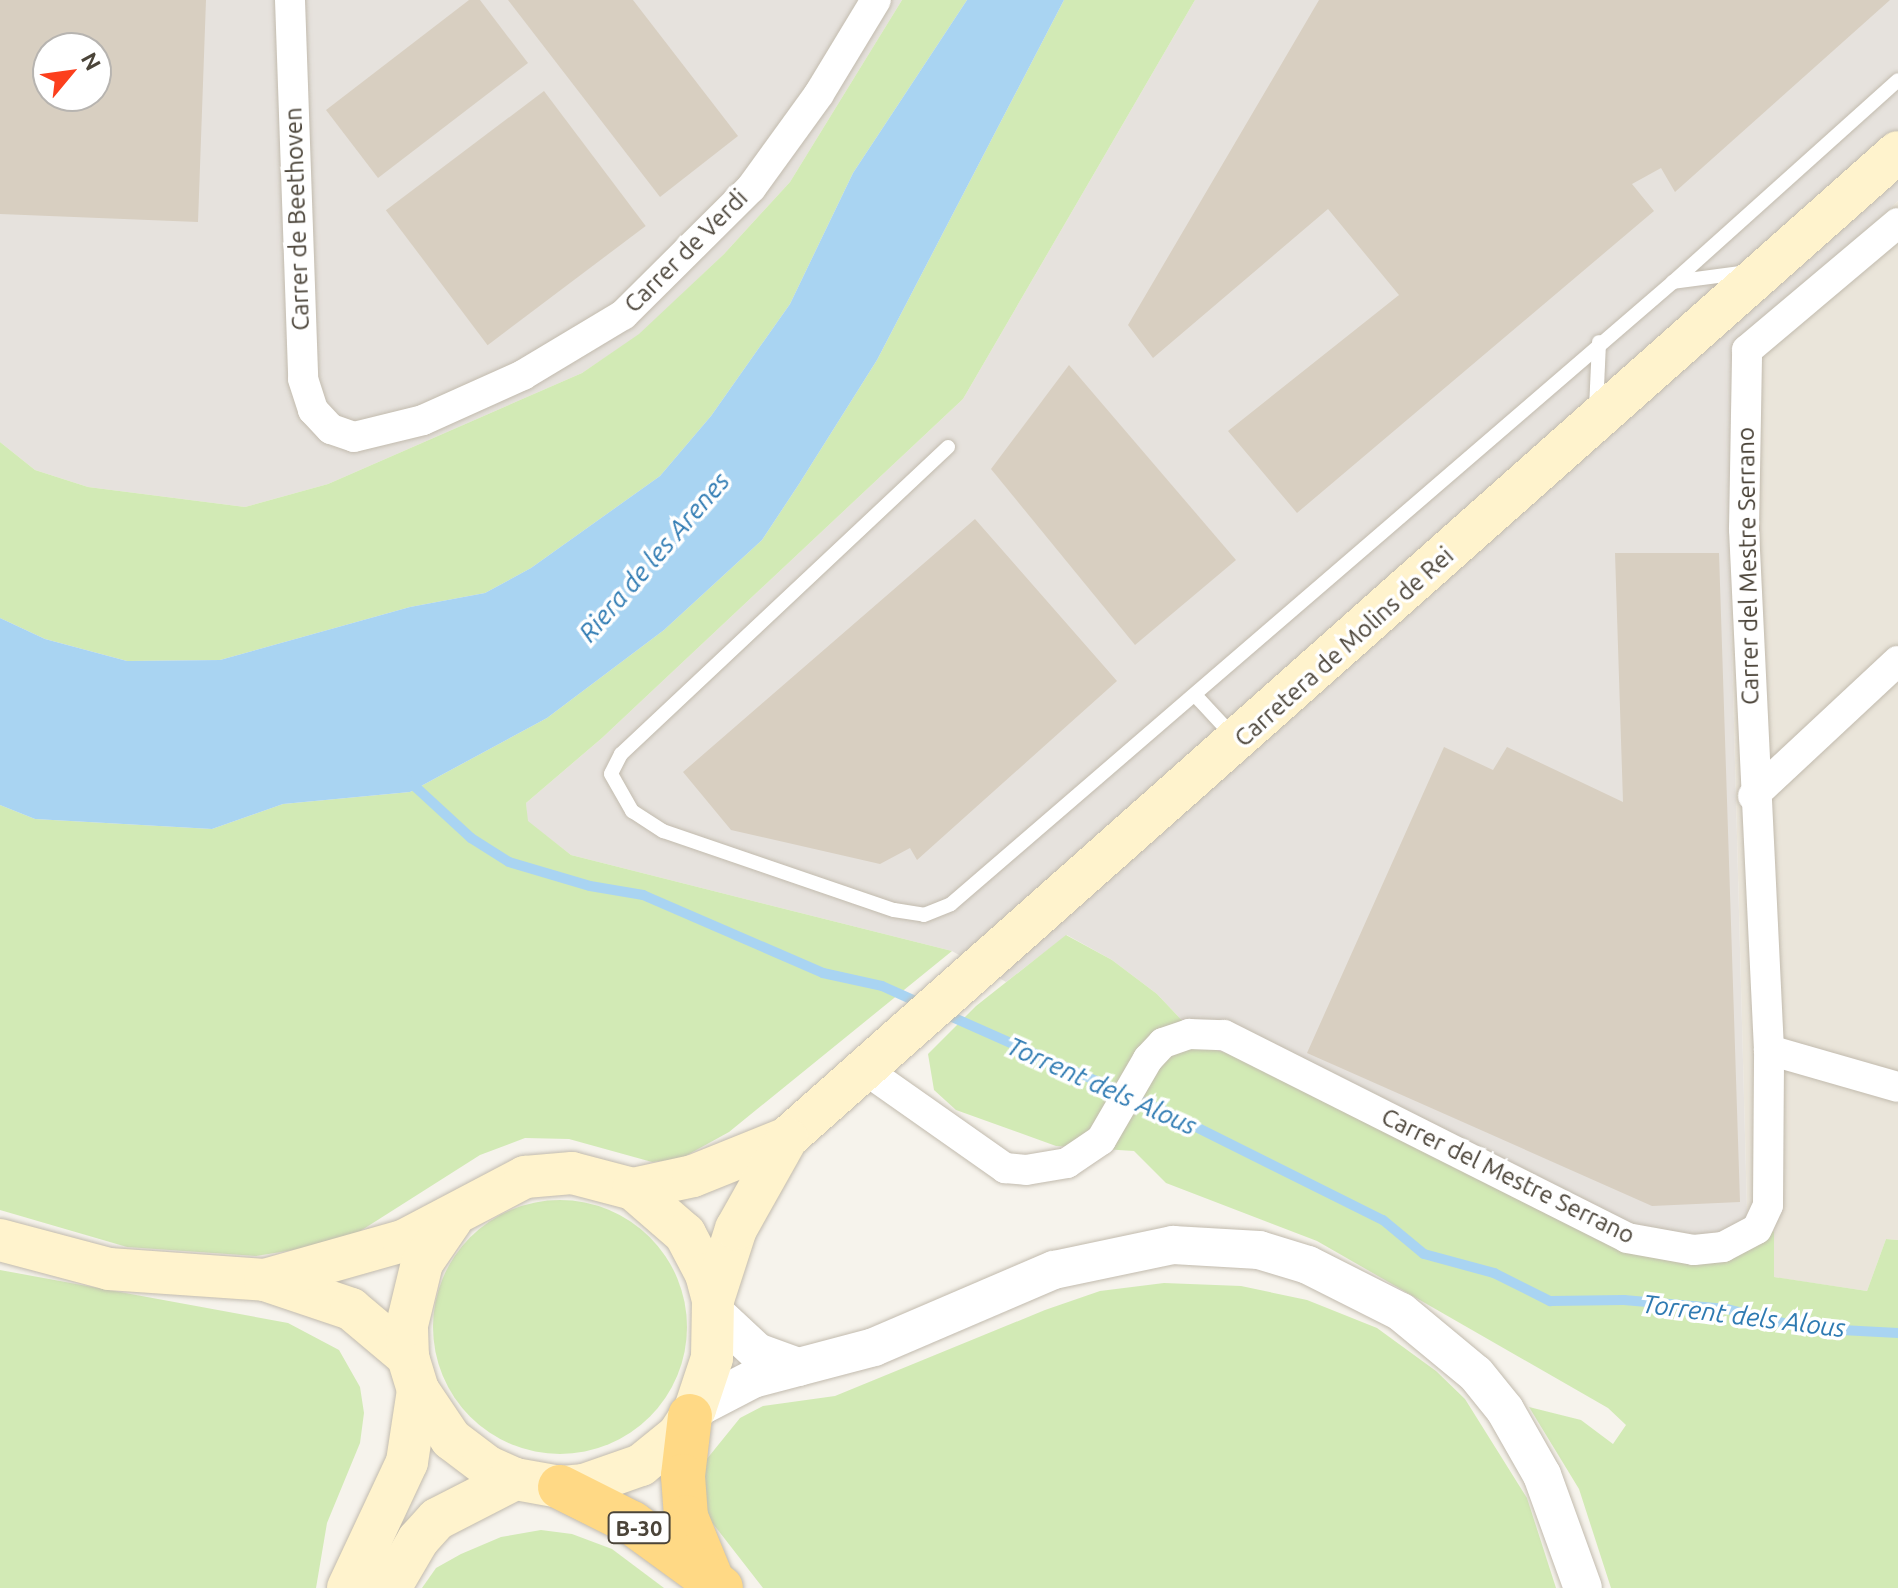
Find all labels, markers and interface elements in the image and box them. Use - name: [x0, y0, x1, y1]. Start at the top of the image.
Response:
- north arrow: [32, 32, 112, 112]
- text: N: [77, 48, 107, 74]
- street label: Carrer de Beethoven: [279, 107, 315, 331]
- street label: Carrer de Verdi: [618, 183, 754, 319]
- street label: Carrer del Mestre Serrano: [1731, 427, 1765, 705]
- water label: Riera de les Arenes: [572, 466, 736, 648]
- street label: Carretera de Molins de Rei: [1229, 541, 1459, 753]
- water label: Torrent dels Alous: [1002, 1030, 1202, 1142]
- street label: Carrer del Mestre Serrano: [1377, 1102, 1639, 1250]
- water label: Torrent dels Alous: [1641, 1288, 1847, 1344]
- road number: B-30: [607, 1510, 671, 1546]

